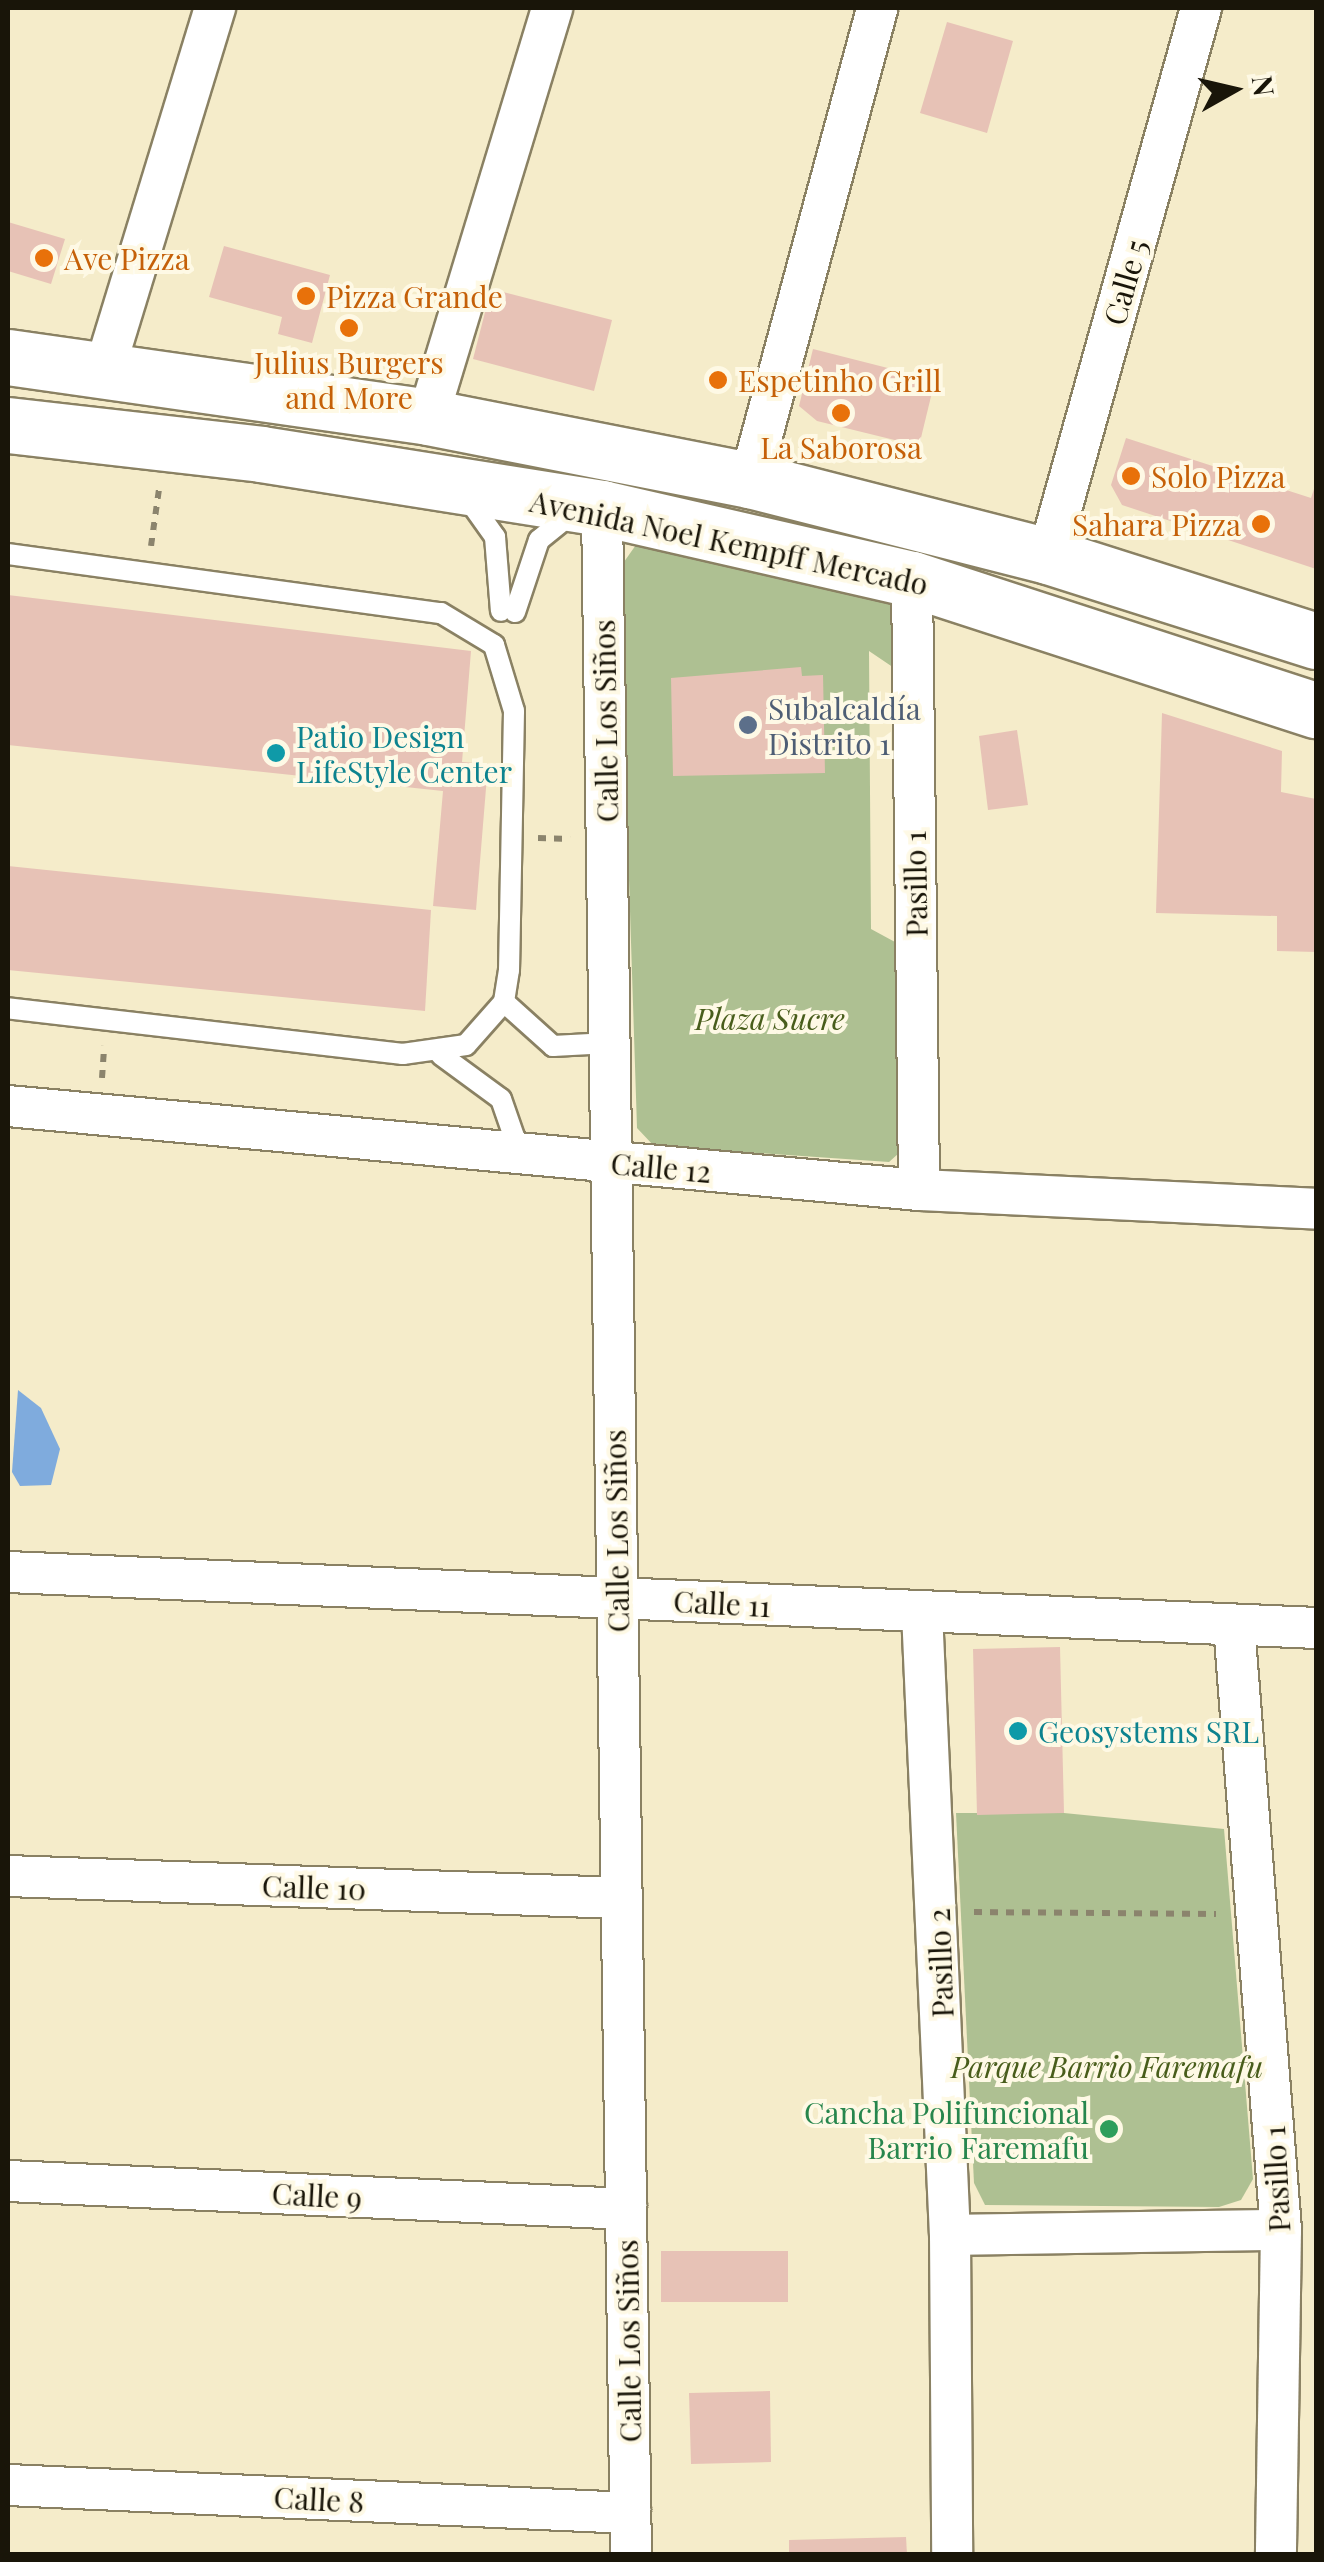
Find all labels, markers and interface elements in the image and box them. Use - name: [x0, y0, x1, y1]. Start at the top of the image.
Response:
- north arrow: [1184, 40, 1284, 140]
- text: N: [1244, 73, 1284, 98]
- street label: Calle 5: [1096, 235, 1154, 329]
- place label: Ave Pizza: [64, 240, 190, 276]
- marker: Ave Pizza: [33, 247, 55, 269]
- place label: Pizza Grande: [326, 278, 503, 314]
- marker: Pizza Grande: [295, 285, 317, 307]
- marker: Julius Burgers and More: [338, 317, 360, 339]
- place label: Julius Burgers and More: [254, 344, 444, 414]
- place label: Espetinho Grill: [738, 362, 942, 398]
- marker: Espetinho Grill: [707, 369, 729, 391]
- marker: La Saborosa: [830, 402, 852, 424]
- place label: La Saborosa: [760, 429, 922, 465]
- place label: Solo Pizza: [1151, 458, 1285, 494]
- marker: Solo Pizza: [1120, 465, 1142, 487]
- street label: Avenida Noel Kempff Mercado: [527, 482, 931, 602]
- place label: Sahara Pizza: [1072, 506, 1241, 542]
- marker: Sahara Pizza: [1250, 513, 1272, 535]
- street label: Calle Los Siños: [585, 619, 625, 823]
- place label: Subalcaldía Distrito 1: [768, 690, 921, 760]
- marker: Subalcaldía Distrito 1: [737, 714, 759, 736]
- place label: Patio Design LifeStyle Center: [296, 718, 512, 788]
- marker: Patio Design LifeStyle Center: [265, 742, 287, 764]
- street label: Pasillo 1: [896, 831, 934, 937]
- park label: Plaza Sucre: [695, 1000, 845, 1036]
- street label: Calle 12: [609, 1145, 713, 1189]
- street label: Calle Los Siños: [596, 1429, 636, 1633]
- street label: Calle 11: [672, 1582, 772, 1624]
- place label: Geosystems SRL: [1038, 1713, 1259, 1749]
- marker: Geosystems SRL: [1007, 1720, 1029, 1742]
- street label: Calle 10: [261, 1867, 367, 1907]
- street label: Pasillo 2: [920, 1908, 960, 2018]
- park label: Parque Barrio Faremafu: [951, 2048, 1263, 2084]
- place label: Cancha Polifuncional Barrio Faremafu: [804, 2094, 1089, 2164]
- marker: Cancha Polifuncional Barrio Faremafu: [1098, 2118, 1120, 2140]
- street label: Pasillo 1: [1255, 2125, 1297, 2233]
- street label: Calle 9: [271, 2175, 363, 2215]
- street label: Calle Los Siños: [608, 2239, 648, 2443]
- street label: Calle 8: [273, 2479, 365, 2519]

